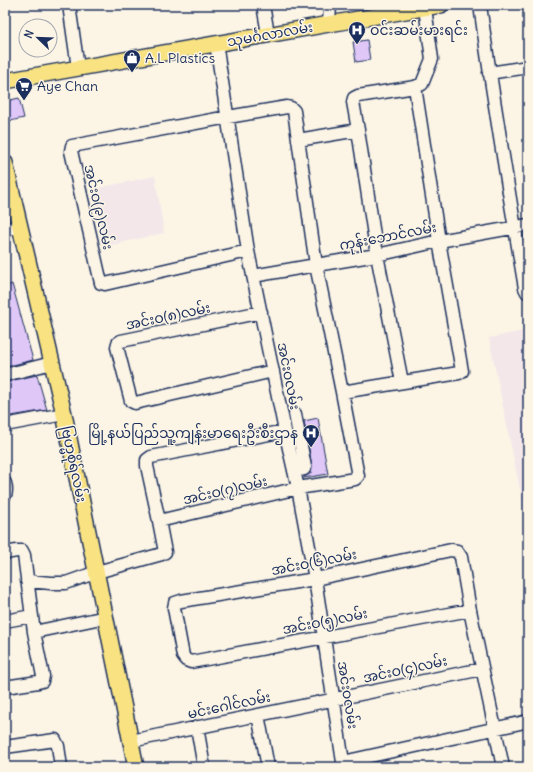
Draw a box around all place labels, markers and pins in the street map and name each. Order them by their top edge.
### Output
hospital icon: ဝင်းဆမ်းမားရင်း [347,20,367,45]
place label: ဝင်းဆမ်းမားရင်း [370,20,468,42]
shop icon: A.L Plastics [122,48,142,73]
place label: A.L Plastics [145,49,215,67]
supermarket icon: Aye Chan [14,76,34,101]
place label: Aye Chan [37,77,98,95]
place label: မြို့နယ်ပြည်သူ့ကျန်းမာရေးဦးစီးဌာန [88,423,298,445]
hospital icon: မြို့နယ်ပြည်သူ့ကျန်းမာရေးဦးစီးဌာန [301,423,321,448]

